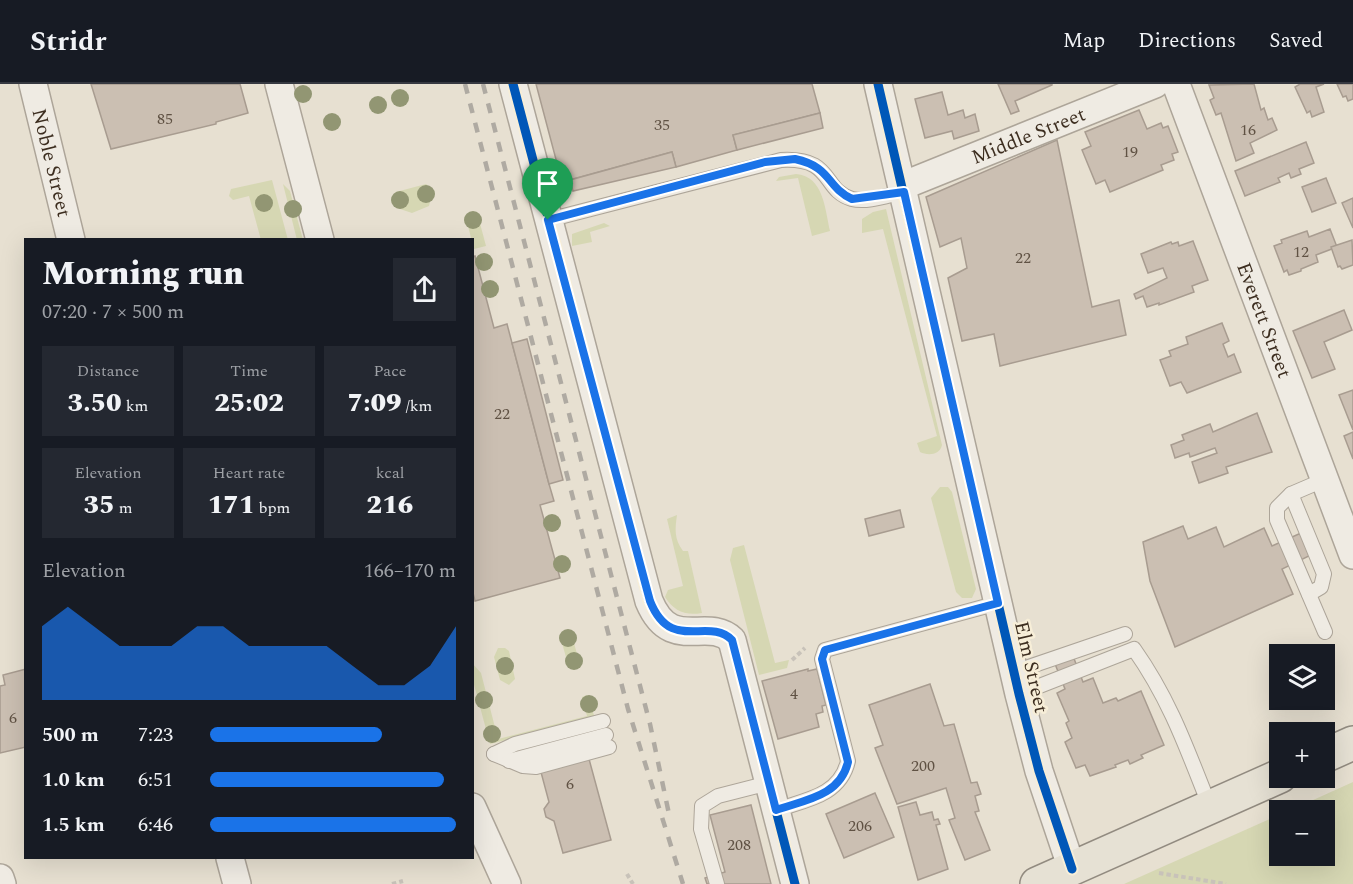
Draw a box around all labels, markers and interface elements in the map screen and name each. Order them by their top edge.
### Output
text: Stridr [30,20,107,63]
text: Map [1063,25,1105,57]
text: Directions [1138,25,1236,57]
text: Saved [1269,25,1323,57]
street label: Middle Street [967,100,1090,173]
street label: Noble Street [23,105,79,220]
house number: 85 [157,107,173,131]
house number: 35 [654,113,670,137]
house number: 16 [1240,118,1256,142]
house number: 19 [1122,140,1138,164]
pin [522,158,573,220]
icon: arrive [531,167,564,200]
house number: 12 [1293,240,1309,264]
house number: 22 [1015,246,1031,270]
text: Morning run [42,249,244,299]
button: share [393,258,456,321]
street label: Everett Street [1228,258,1299,382]
text: 07:20 · 7 × 500 m [42,297,184,327]
text: Distance [77,359,139,383]
text: Time [230,359,268,383]
text: Pace [373,359,407,383]
text: 3.50 [68,383,122,423]
text: 25:02 [214,383,284,423]
text: 7:09 [348,383,402,423]
text: km [122,394,148,418]
text: /km [402,394,432,418]
house number: 22 [494,402,510,426]
text: Elevation [74,461,142,485]
text: Heart rate [213,461,285,485]
text: kcal [376,461,404,485]
text: 35 [84,485,115,525]
text: 171 [208,485,255,525]
text: 216 [367,485,413,525]
text: m [115,496,132,520]
text: bpm [255,496,290,520]
text: Elevation [42,556,126,586]
text: 166–170 m [364,556,456,586]
street label: Elm Street [1006,618,1056,716]
map controls [1269,644,1335,866]
button: layers [1269,644,1335,710]
house number: 4 [790,682,798,706]
house number: 6 [9,706,17,730]
text: 500 m [42,720,99,750]
text: 7:23 [138,720,173,750]
button: + [1269,722,1335,788]
house number: 200 [911,754,935,778]
text: 1.0 km [42,765,105,795]
text: 6:51 [138,765,173,795]
house number: 6 [566,772,574,796]
button: − [1269,800,1335,866]
text: 1.5 km [42,810,105,840]
text: 6:46 [138,810,173,840]
house number: 206 [848,814,872,838]
house number: 208 [727,833,751,857]

